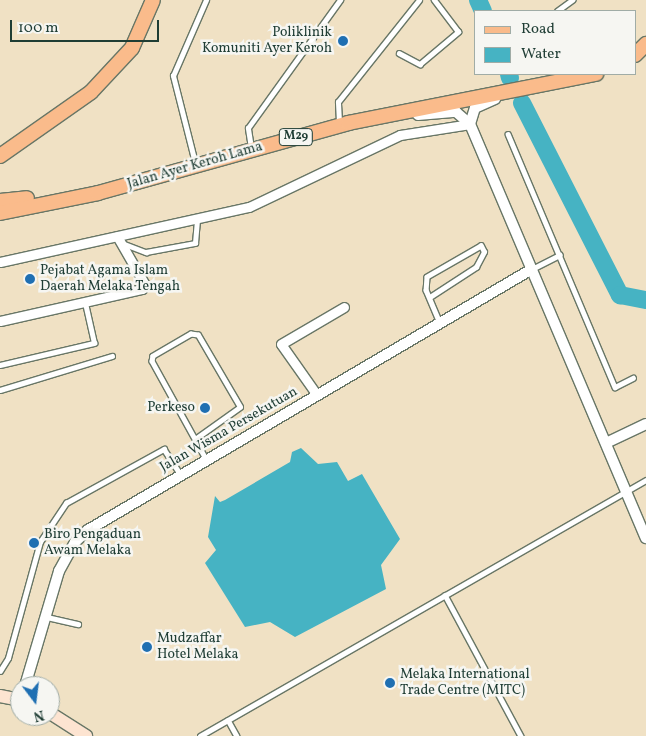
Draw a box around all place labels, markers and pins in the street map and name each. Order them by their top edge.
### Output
place label: Poliklinik Komuniti Ayer Keroh [202,25,332,58]
marker: Poliklinik Komuniti Ayer Keroh [336,34,350,48]
place label: Pejabat Agama Islam Daerah Melaka Tengah [40,263,180,296]
marker: Pejabat Agama Islam Daerah Melaka Tengah [24,273,36,285]
place label: Perkeso [147,400,195,416]
marker: Perkeso [199,402,211,414]
place label: Biro Pengaduan Awam Melaka [44,527,141,560]
marker: Biro Pengaduan Awam Melaka [28,537,40,549]
place label: Mudzaffar Hotel Melaka [157,631,239,664]
marker: Mudzaffar Hotel Melaka [141,641,153,653]
place label: Melaka International Trade Centre (MITC) [400,667,530,700]
marker: Melaka International Trade Centre (MITC) [384,677,396,689]

